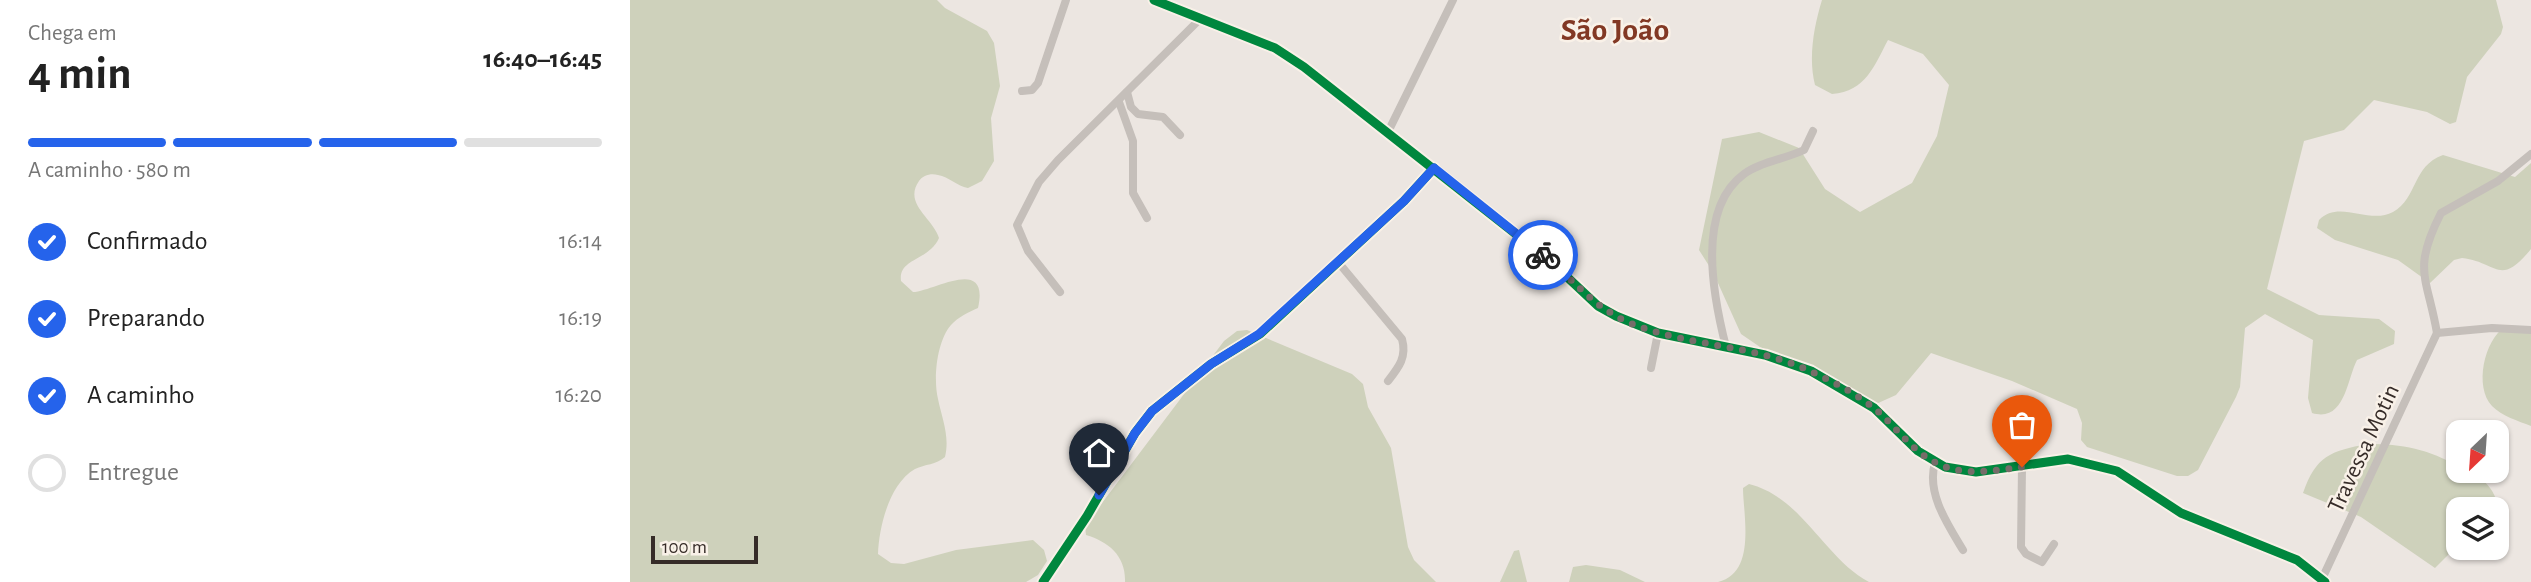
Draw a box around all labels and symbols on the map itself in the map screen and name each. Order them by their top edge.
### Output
district label: São João [1561,14,1669,46]
courier [1508,220,1578,290]
street label: Travessa Motin [2324,381,2404,516]
pin [1992,395,2052,467]
north arrow [2446,420,2510,483]
pin [1069,423,1129,495]
scale bar [651,533,758,565]

